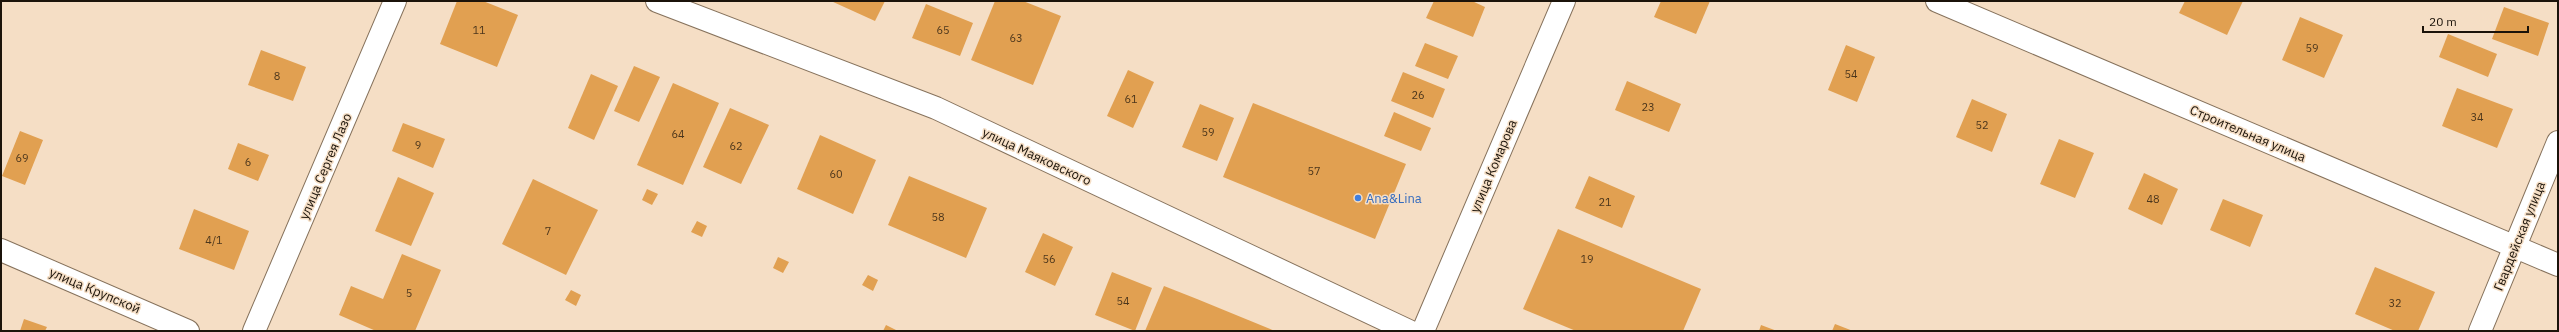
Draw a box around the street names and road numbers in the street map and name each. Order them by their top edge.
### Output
street label: Строительная улица [2187,101,2308,166]
street label: улица Сергея Лазо [295,110,356,222]
street label: улица Комарова [1466,117,1521,215]
street label: улица Маяковского [980,124,1094,189]
street label: Гвардейская улица [2490,179,2549,293]
street label: улица Крупской [47,264,143,317]

